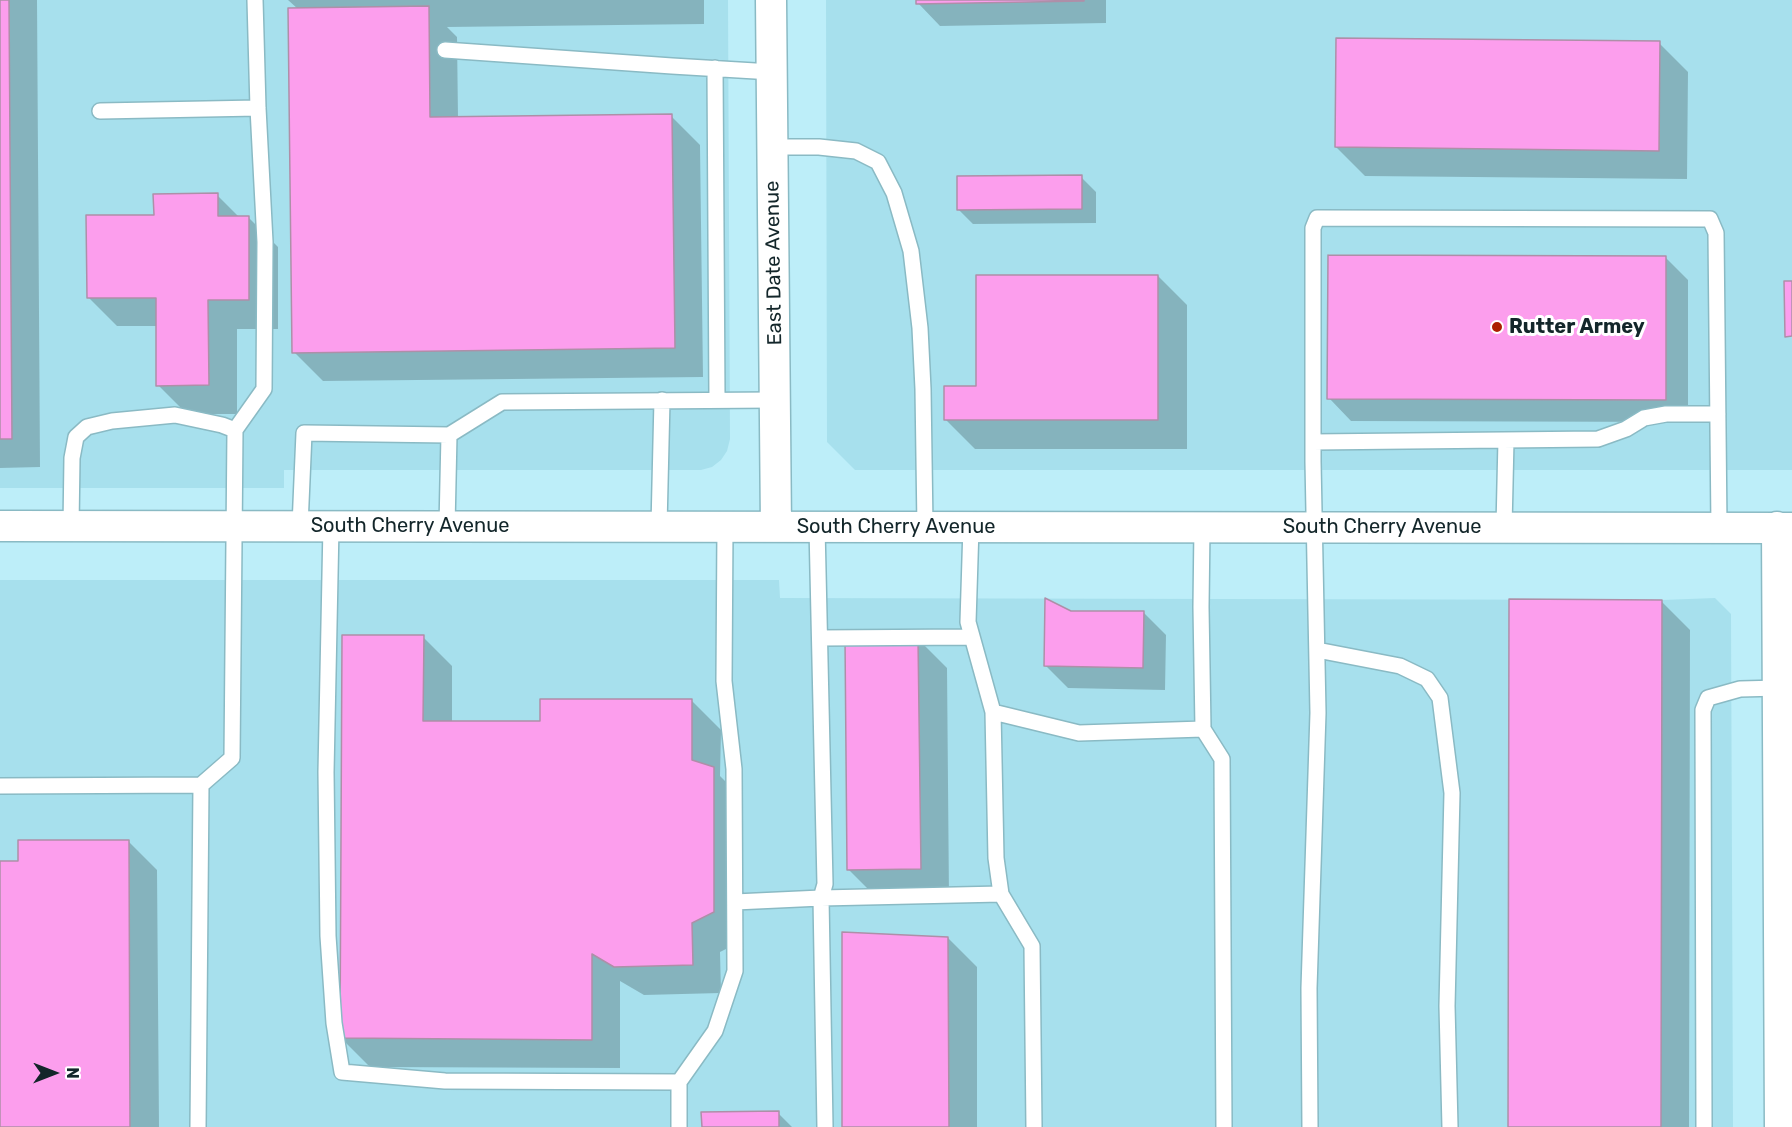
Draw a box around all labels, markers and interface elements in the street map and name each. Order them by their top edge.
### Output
street label: East Date Avenue [761,180,787,346]
place label: Rutter Armey [1509,315,1645,339]
marker: Rutter Armey [1490,320,1504,334]
street label: South Cherry Avenue [311,514,509,538]
street label: South Cherry Avenue [797,515,995,539]
street label: South Cherry Avenue [1283,515,1481,539]
north arrow [24,1043,84,1103]
text: N [63,1067,82,1079]

